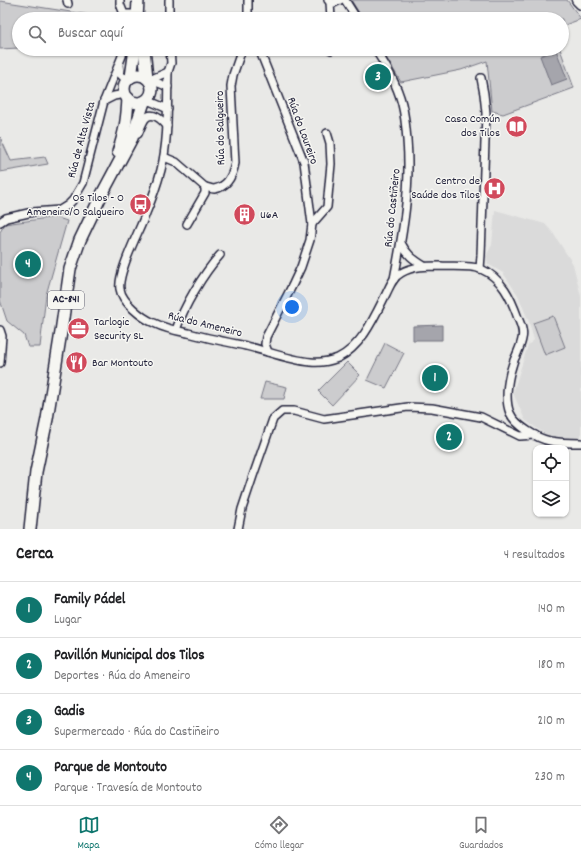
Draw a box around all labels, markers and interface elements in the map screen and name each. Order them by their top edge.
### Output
search box [12,12,569,56]
icon: search [26,23,48,45]
text: Buscar aquí [58,23,123,45]
pin: 3 [365,62,391,92]
street label: Rúa do Salgueiro [212,91,230,165]
street label: Rúa do Loureiro [282,95,322,167]
street label: Rúa de Alta Vista [64,100,100,180]
place label: Casa Común dos Tilos [445,111,500,142]
library icon: Casa Común dos Tilos [503,113,529,139]
street label: Rúa do Castiñeiro [380,168,406,248]
place label: Centro de Saúde dos Tilos [411,173,480,204]
hospital icon: Centro de Saúde dos Tilos [482,175,508,201]
place label: Os Tilos - O Ameneiro/O Salgueiro [27,190,124,221]
bus stop icon: Os Tilos - O Ameneiro/O Salgueiro [127,192,153,218]
building icon: U6A [232,202,258,228]
place label: U6A [260,207,279,224]
pin: 4 [15,249,41,279]
road number: AC-841 [48,291,84,309]
your location [282,297,302,317]
street label: Rúa do Ameneiro [166,308,244,342]
place label: Tarlogic Security SL [94,314,144,345]
office icon: Tarlogic Security SL [65,316,91,342]
restaurant icon: Bar Montouto [63,350,89,376]
place label: Bar Montouto [92,355,153,372]
pin: 1 [422,363,448,393]
pin: 2 [436,422,462,452]
map controls [533,445,569,517]
button: locate [533,445,569,481]
button: layers [533,481,569,517]
text: Cerca [16,543,53,567]
text: 4 resultados [504,546,565,565]
text: Family Pádel [54,589,125,611]
text: 1 [28,600,30,619]
text: 140 m [538,600,565,619]
text: Lugar [54,611,82,630]
text: Pavillón Municipal dos Tilos [54,645,204,667]
text: 2 [26,656,32,675]
text: 180 m [538,656,565,675]
text: Deportes · Rúa do Ameneiro [54,667,190,686]
text: Gadis [54,701,85,723]
text: 3 [26,712,32,731]
text: 210 m [537,712,565,731]
text: Supermercado · Rúa do Castiñeiro [54,723,219,742]
text: Parque de Montouto [54,757,167,779]
text: 4 [26,768,32,787]
text: 230 m [535,768,565,787]
text: Parque · Travesía de Montouto [54,779,202,798]
tab: Mapa [78,814,100,854]
tab: Cómo llegar [255,814,304,854]
tab: Guardados [459,814,503,854]

